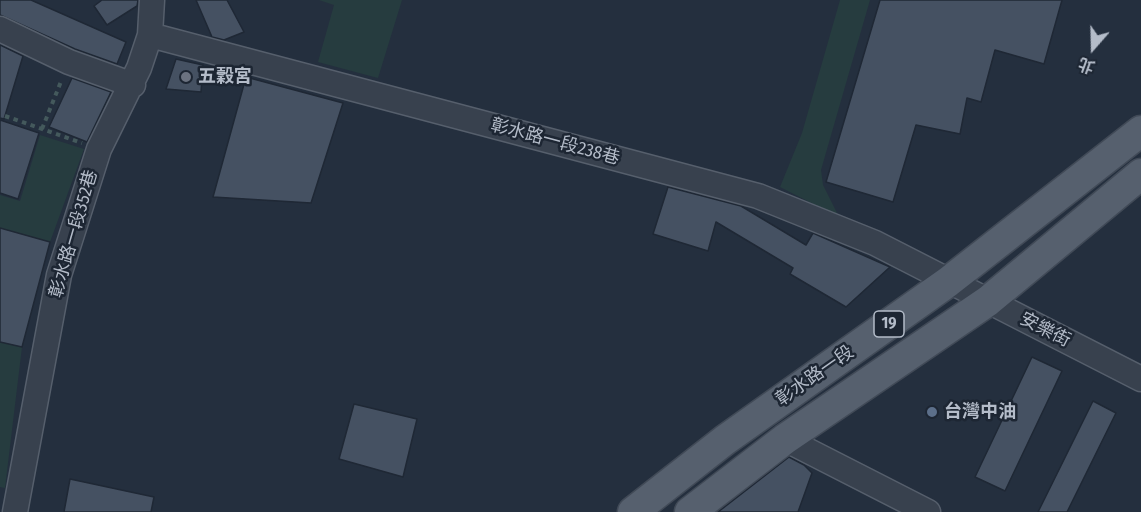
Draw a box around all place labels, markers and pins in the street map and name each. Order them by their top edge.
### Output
place label: 五穀宮 [198,66,252,88]
marker: 五穀宮 [179,70,193,84]
place label: 台灣中油 [944,401,1016,423]
marker: 台灣中油 [925,405,939,419]

